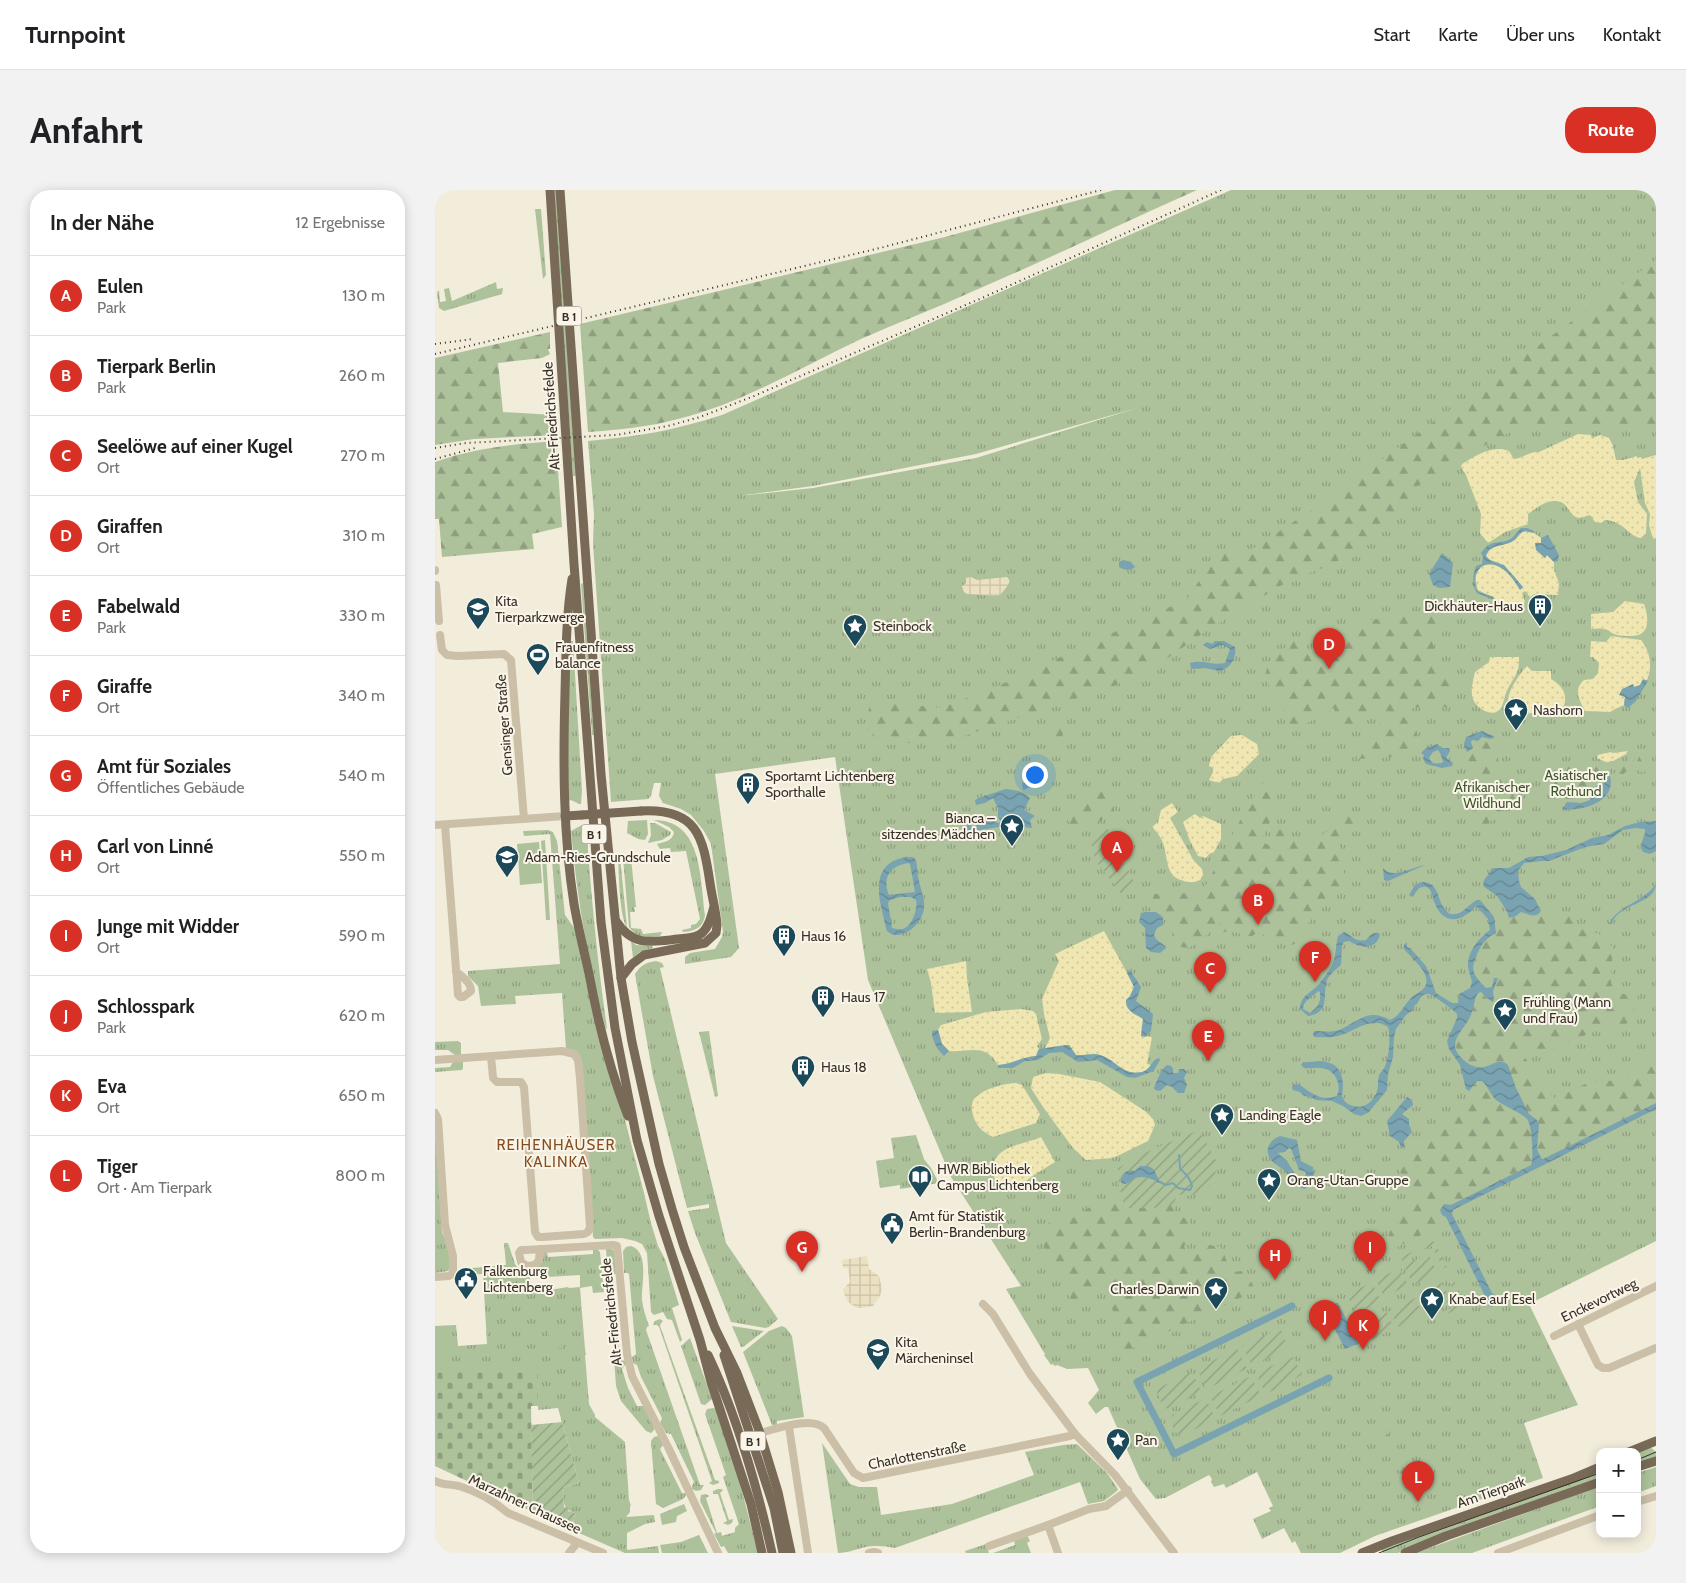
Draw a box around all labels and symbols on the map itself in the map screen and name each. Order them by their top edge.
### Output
road number: B 1 [557,306,581,326]
street label: Alt-Friedrichsfelde [538,361,564,471]
place label: Kita Tierparkzwerge [495,592,584,626]
building icon: Dickhäuter-Haus [1527,593,1553,627]
school or university icon: Kita Tierparkzwerge [465,596,491,630]
place label: Dickhäuter-Haus [1424,597,1523,615]
place icon: Steinbock [842,613,868,647]
place label: Steinbock [873,617,932,635]
pin: D [1313,628,1345,669]
place label: Frauenfitness balance [555,638,634,672]
sports icon: Frauenfitness balance [525,642,551,676]
street label: Gensinger Straße [491,674,517,776]
place icon: Nashorn [1503,697,1529,731]
place label: Nashorn [1533,701,1583,719]
your location [1022,762,1048,788]
park label: Asiatischer Rothund [1545,766,1608,800]
place label: Sportamt Lichtenberg Sporthalle [765,767,895,801]
building icon: Sportamt Lichtenberg Sporthalle [735,771,761,805]
park label: Afrikanischer Wildhund [1454,778,1530,812]
place label: Bianca – sitzendes Mädchen [881,809,995,843]
place icon: Bianca – sitzendes Mädchen [999,813,1025,847]
road number: B 1 [581,824,607,844]
pin: A [1101,831,1133,872]
school or university icon: Adam-Ries-Grundschule [494,844,520,878]
place label: Adam-Ries-Grundschule [525,848,671,866]
pin: B [1242,884,1274,925]
building icon: Haus 16 [771,923,797,957]
place label: Haus 16 [801,927,846,945]
pin: F [1299,941,1331,982]
pin: C [1194,952,1226,993]
building icon: Haus 17 [810,984,836,1018]
place label: Haus 17 [841,988,885,1006]
place label: Frühling (Mann und Frau) [1523,993,1611,1027]
place icon: Frühling (Mann und Frau) [1492,997,1518,1031]
pin: E [1192,1020,1224,1061]
building icon: Haus 18 [790,1054,816,1088]
place label: Haus 18 [821,1058,867,1076]
place icon: Landing Eagle [1209,1102,1235,1136]
place label: Landing Eagle [1239,1106,1321,1124]
district label: REIHENHÄUSER KALINKA [496,1136,616,1171]
place label: HWR Bibliothek Campus Lichtenberg [937,1160,1059,1194]
library icon: HWR Bibliothek Campus Lichtenberg [907,1164,933,1198]
place icon: Orang-Utan-Gruppe [1256,1167,1282,1201]
place label: Orang-Utan-Gruppe [1287,1171,1409,1189]
place label: Amt für Statistik Berlin-Brandenburg [909,1207,1026,1241]
public building icon: Amt für Statistik Berlin-Brandenburg [879,1211,905,1245]
pin: G [786,1231,818,1272]
pin: I [1354,1231,1386,1272]
pin: H [1259,1239,1291,1280]
street label: Alt-Friedrichsfelde [596,1257,626,1367]
place label: Falkenburg Lichtenberg [483,1262,554,1296]
public building icon: Falkenburg Lichtenberg [453,1266,479,1300]
street label: Enckevortweg [1558,1273,1641,1326]
place icon: Charles Darwin [1203,1276,1229,1310]
place label: Charles Darwin [1110,1280,1199,1298]
place icon: Knabe auf Esel [1419,1286,1445,1320]
place label: Knabe auf Esel [1449,1290,1536,1308]
pin: J [1309,1300,1341,1341]
pin: K [1347,1309,1379,1350]
place label: Kita Märcheninsel [895,1333,974,1367]
school or university icon: Kita Märcheninsel [865,1337,891,1371]
place icon: Pan [1105,1427,1131,1461]
place label: Pan [1135,1431,1158,1449]
road number: B 1 [741,1432,765,1450]
street label: Charlottenstraße [867,1437,967,1473]
pin: L [1402,1461,1434,1502]
street label: Marzahner Chaussee [466,1470,584,1538]
street label: Am Tierpark [1454,1472,1528,1512]

